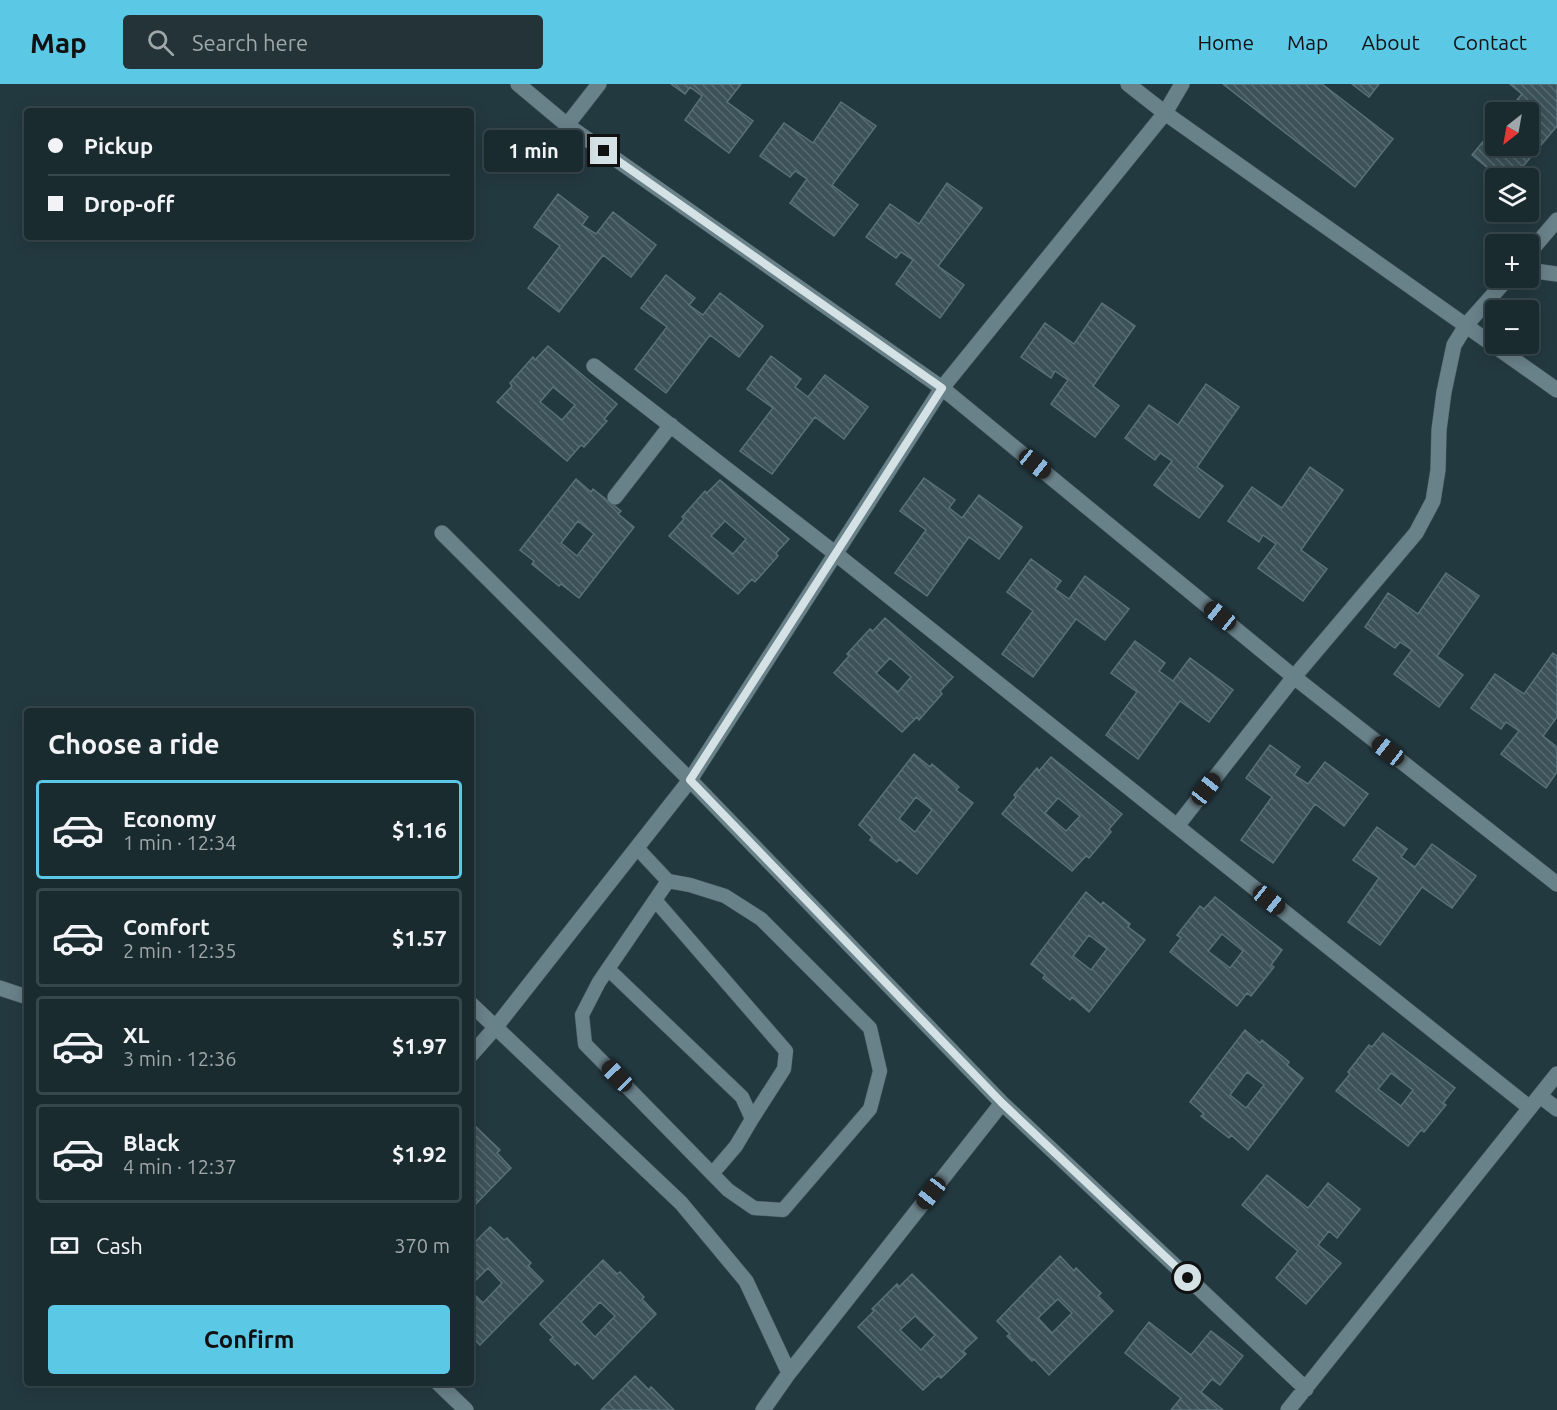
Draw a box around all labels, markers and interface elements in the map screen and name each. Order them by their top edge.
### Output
search box [123,15,543,69]
icon: search [144,26,177,59]
text: Map [30,27,87,58]
text: Search here [192,30,308,55]
text: Home [1197,30,1254,54]
text: Map [1287,30,1328,54]
text: About [1361,30,1420,54]
text: Contact [1453,30,1527,54]
north arrow [1485,102,1539,156]
map controls [1485,102,1539,354]
callout: 1 min [484,130,583,172]
text: Pickup [84,133,153,158]
route end [590,137,617,164]
text: 1 min [508,139,559,162]
button: layers [1485,168,1539,222]
text: Drop-off [84,191,174,216]
button: + [1485,234,1539,288]
button: − [1485,300,1539,354]
car [1015,446,1055,482]
car [1200,598,1240,634]
text: Choose a ride [48,729,220,759]
car [1368,733,1408,769]
car [1188,769,1224,809]
icon: car [51,803,105,857]
text: Economy [123,806,216,831]
text: $1.16 [392,817,447,842]
text: 1 min · 12:34 [123,831,237,854]
car [1249,882,1289,918]
icon: car [51,911,105,965]
text: Comfort [123,914,210,939]
text: $1.57 [392,925,447,950]
text: 2 min · 12:35 [123,939,237,962]
icon: car [51,1019,105,1073]
text: XL [123,1022,150,1047]
text: $1.97 [392,1033,447,1058]
text: 3 min · 12:36 [123,1047,237,1070]
car [598,1057,636,1095]
icon: car [51,1127,105,1181]
text: Black [123,1130,180,1155]
text: $1.92 [392,1141,447,1166]
text: 4 min · 12:37 [123,1155,237,1178]
car [913,1173,949,1213]
icon: cash [48,1229,81,1262]
text: Cash [96,1233,143,1258]
text: 370 m [394,1234,450,1257]
route start [1174,1264,1201,1291]
button: Confirm [48,1305,450,1374]

